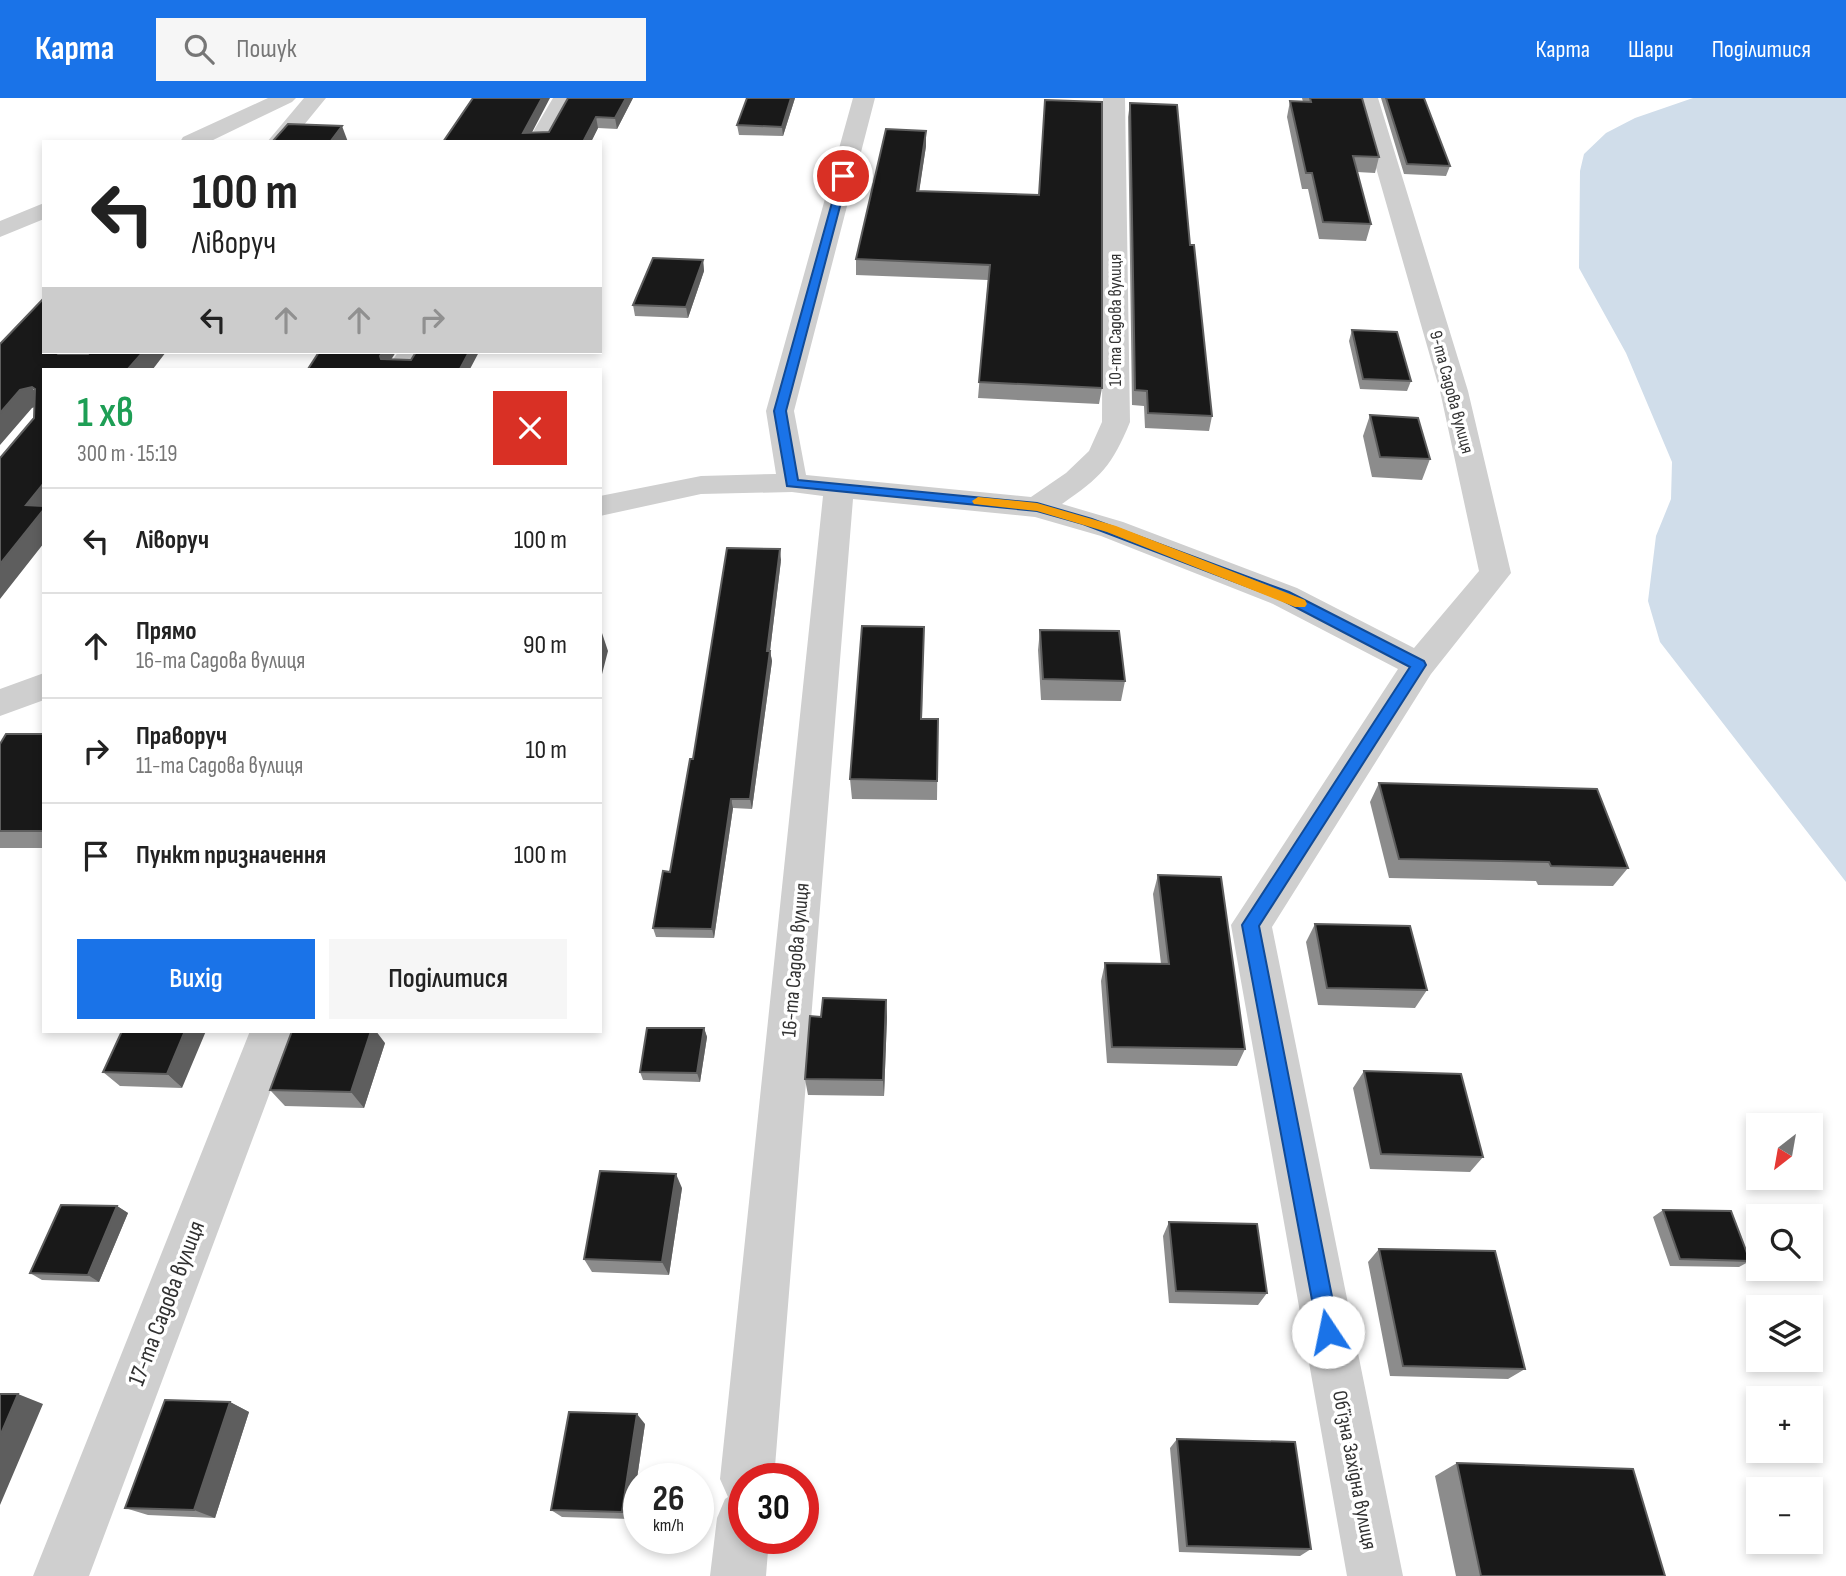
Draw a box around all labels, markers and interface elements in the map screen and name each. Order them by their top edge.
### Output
search box [156,18,646,81]
text: Карта [35,29,114,69]
icon: search [180,30,218,68]
text: Пошук [236,34,297,65]
text: Карта [1535,35,1590,64]
text: Шари [1628,35,1674,64]
text: Поділитися [1712,35,1811,64]
pin [813,146,873,206]
icon: arrive [824,157,862,195]
text: 100 m [192,164,298,223]
icon: left [77,168,168,259]
text: Ліворуч [192,224,276,263]
street label: 10-та Садова вулиця [1105,254,1126,386]
icon: left [194,301,232,339]
icon: ahead [267,301,305,339]
icon: ahead [340,301,378,339]
icon: right [413,301,451,339]
street label: 9-та Садова вулиця [1425,328,1478,456]
text: 1 хв [77,388,134,439]
button: close [493,391,567,465]
text: 300 m · 15:19 [77,440,177,468]
icon: left [77,522,115,560]
text: Ліворуч [136,525,209,556]
text: 100 m [514,525,567,556]
text: Прямо [136,616,197,647]
icon: ahead [77,627,115,665]
text: 90 m [523,630,567,661]
text: 16-та Садова вулиця [136,647,305,675]
text: Праворуч [136,721,227,752]
icon: right [77,732,115,770]
text: 10 m [525,735,567,766]
text: 11-та Садова вулиця [136,752,303,780]
icon: arrive [77,837,115,875]
text: Пункт призначення [136,840,326,871]
text: 100 m [514,840,567,871]
street label: 16-та Садова вулиця [776,882,815,1038]
button: Вихід [77,939,315,1019]
button: Поділитися [329,939,567,1019]
north arrow [1746,1113,1824,1190]
map controls [1746,1113,1823,1554]
button: search [1746,1204,1823,1281]
street label: 17-та Садова вулиця [122,1217,211,1390]
position arrow [1291,1295,1365,1369]
button: layers [1746,1295,1823,1372]
button: + [1746,1386,1823,1463]
street label: Обʼїзна Західна вулиця [1327,1388,1382,1552]
speed limit sign: 30 [728,1463,819,1554]
button: − [1746,1477,1823,1554]
text: 26 [653,1478,684,1521]
text: km/h [653,1515,684,1536]

